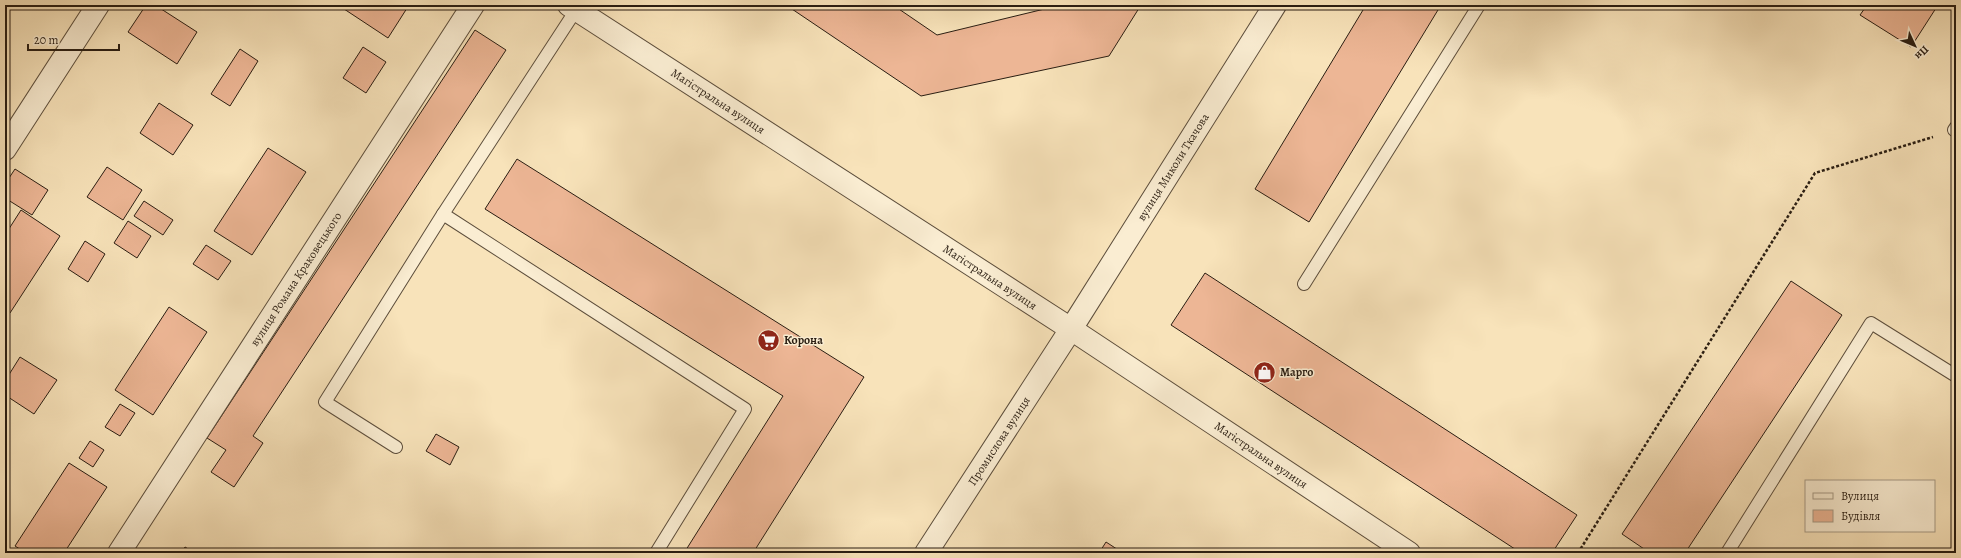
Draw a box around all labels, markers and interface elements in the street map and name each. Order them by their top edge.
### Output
scale bar [28,26,119,52]
north arrow [1895,26,1935,66]
text: 20 m [34,32,58,48]
text: Пн [1911,42,1932,63]
street label: Магістральна вулиця [668,65,768,138]
street label: вулиця Миколи Ткачова [1133,110,1213,224]
street label: вулиця Романа Краковецького [246,209,346,349]
street label: Магістральна вулиця [940,241,1040,314]
supermarket icon: Корона [756,327,782,353]
place label: Корона [784,332,823,348]
shop icon: Марго [1252,359,1278,385]
place label: Марго [1280,364,1313,380]
street label: Промислова вулиця [964,393,1034,489]
street label: Магістральна вулиця [1211,418,1311,492]
legend [1805,480,1935,532]
text: Вулиця [1841,488,1879,504]
text: Будівля [1841,508,1881,524]

